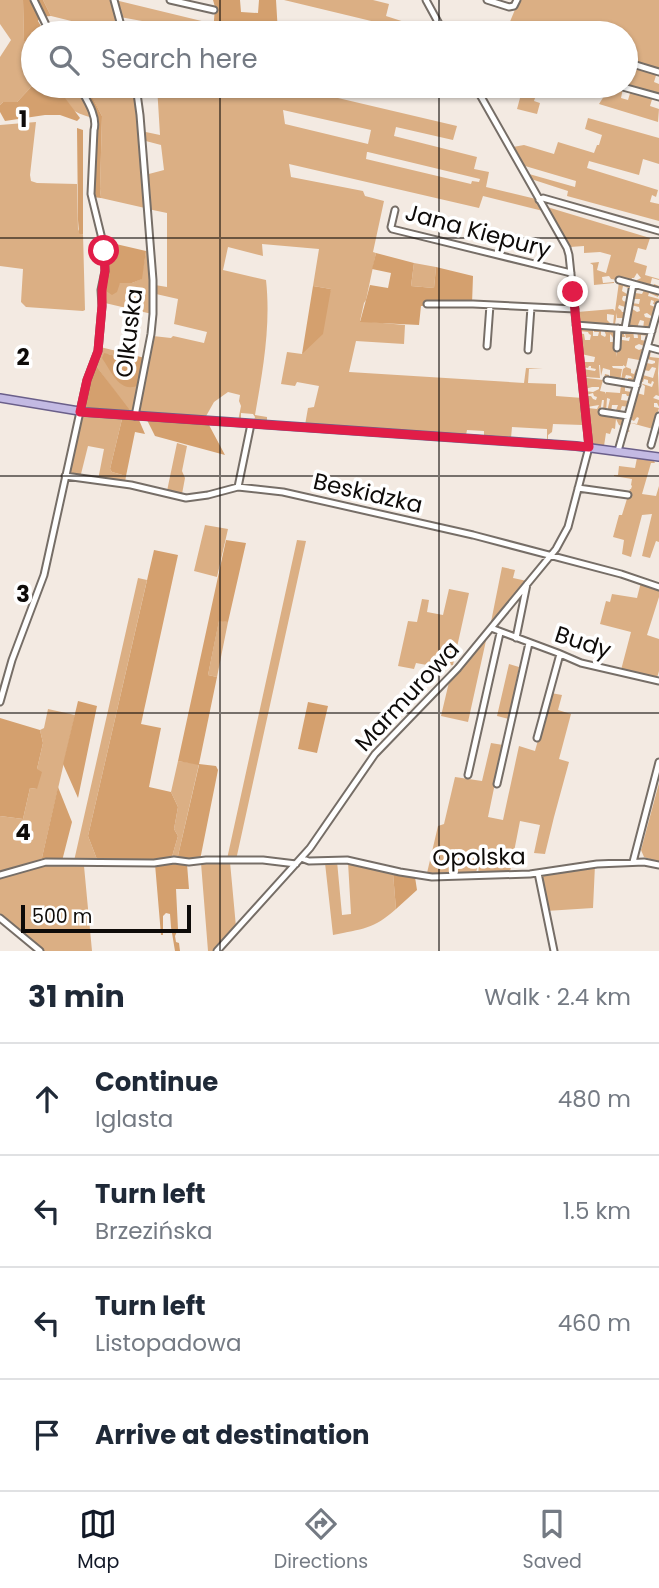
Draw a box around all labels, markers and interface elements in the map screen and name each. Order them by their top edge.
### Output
search box [21,21,638,98]
icon: search [45,41,83,79]
text: Search here [101,41,258,77]
text: 1 [19,103,27,135]
street label: Jana Kiepury [402,196,554,266]
route start [88,235,119,266]
route end [557,276,588,307]
street label: Olkuska [108,287,150,379]
text: 2 [16,341,30,373]
street label: Beskidzka [310,465,426,521]
text: 3 [16,578,30,610]
street label: Budy [551,618,615,666]
street label: Marmurowa [348,634,466,758]
text: 4 [15,816,31,848]
street label: Opolska [432,840,526,874]
scale bar [21,902,191,934]
text: 500 m [32,903,92,930]
text: 31 min [28,975,125,1018]
text: Walk · 2.4 km [484,981,631,1013]
text: Continue [95,1064,218,1100]
icon: ahead [28,1080,66,1118]
text: 480 m [558,1083,631,1115]
text: Iglasta [95,1103,173,1135]
text: Turn left [95,1176,206,1212]
icon: left [28,1192,66,1230]
text: 1.5 km [563,1195,631,1227]
text: Brzezińska [95,1215,213,1247]
text: Turn left [95,1288,206,1324]
icon: left [28,1304,66,1342]
text: 460 m [558,1307,631,1339]
text: Listopadowa [95,1327,241,1359]
icon: arrive [28,1416,66,1454]
text: Arrive at destination [95,1417,370,1453]
tab: Map [77,1505,119,1576]
tab: Directions [274,1505,368,1576]
tab: Saved [523,1505,582,1576]

